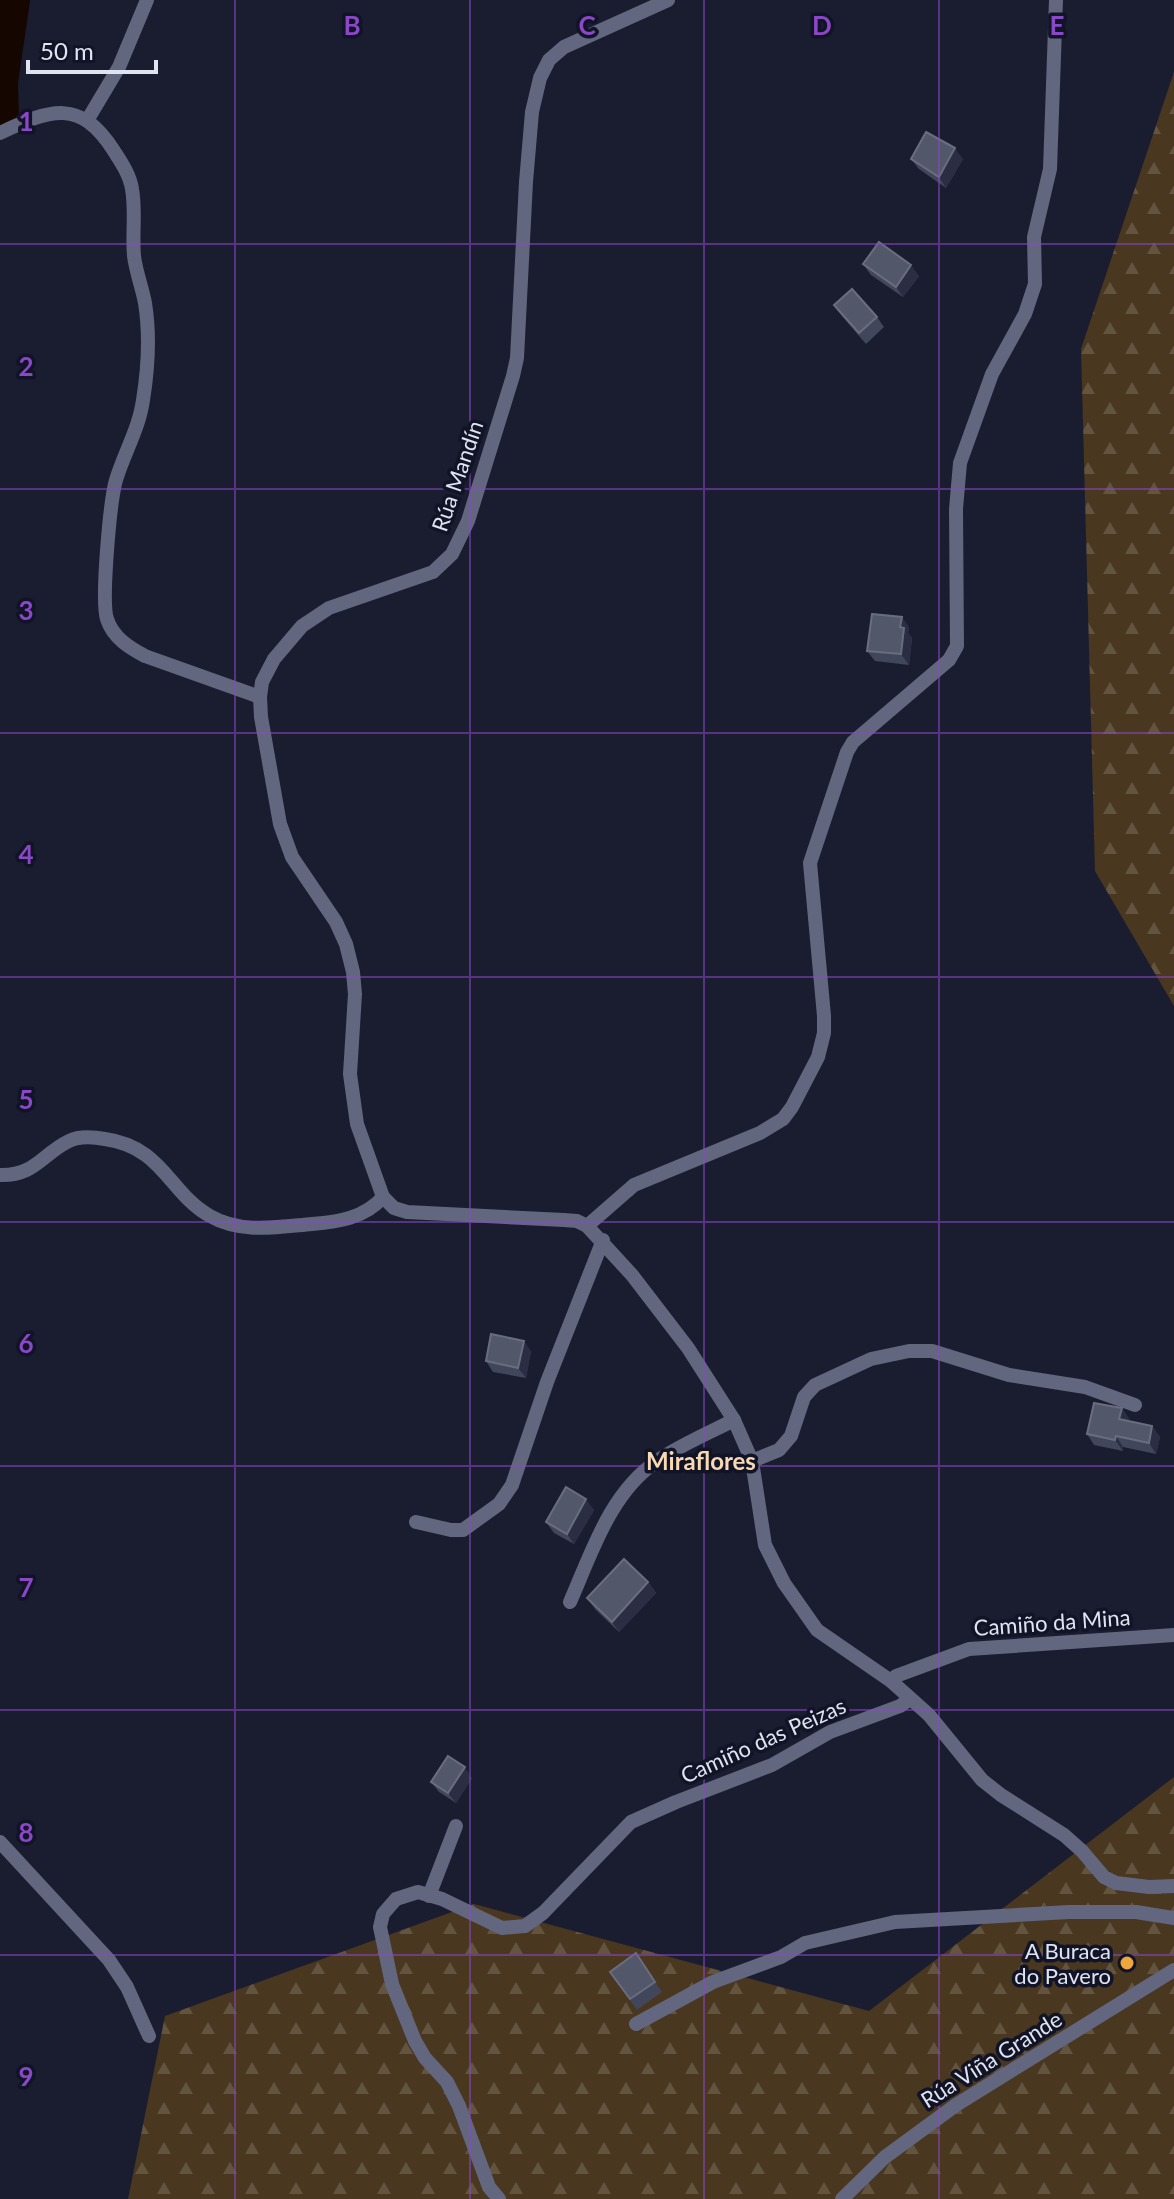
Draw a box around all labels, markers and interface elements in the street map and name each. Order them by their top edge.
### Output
text: B [343,9,361,41]
text: C [578,9,596,41]
text: D [812,9,832,41]
text: E [1050,9,1064,41]
scale bar [28,24,156,74]
text: 50 m [40,36,94,65]
text: 1 [18,105,34,137]
text: 2 [18,350,34,382]
street label: Rúa Mandín [425,417,489,535]
text: 3 [18,594,34,626]
text: 4 [18,838,34,870]
text: 5 [18,1083,34,1115]
text: 6 [18,1327,34,1359]
district label: Miraflores [646,1446,756,1475]
text: 7 [18,1571,34,1603]
street label: Camiño da Mina [973,1603,1131,1641]
street label: Camiño das Peizas [676,1692,850,1788]
text: 8 [18,1816,34,1848]
place label: A Buraca do Pavero [1014,1937,1111,1989]
marker: A Buraca do Pavero [1118,1954,1136,1972]
street label: Rúa Viña Grande [915,2005,1067,2113]
text: 9 [18,2060,34,2092]

